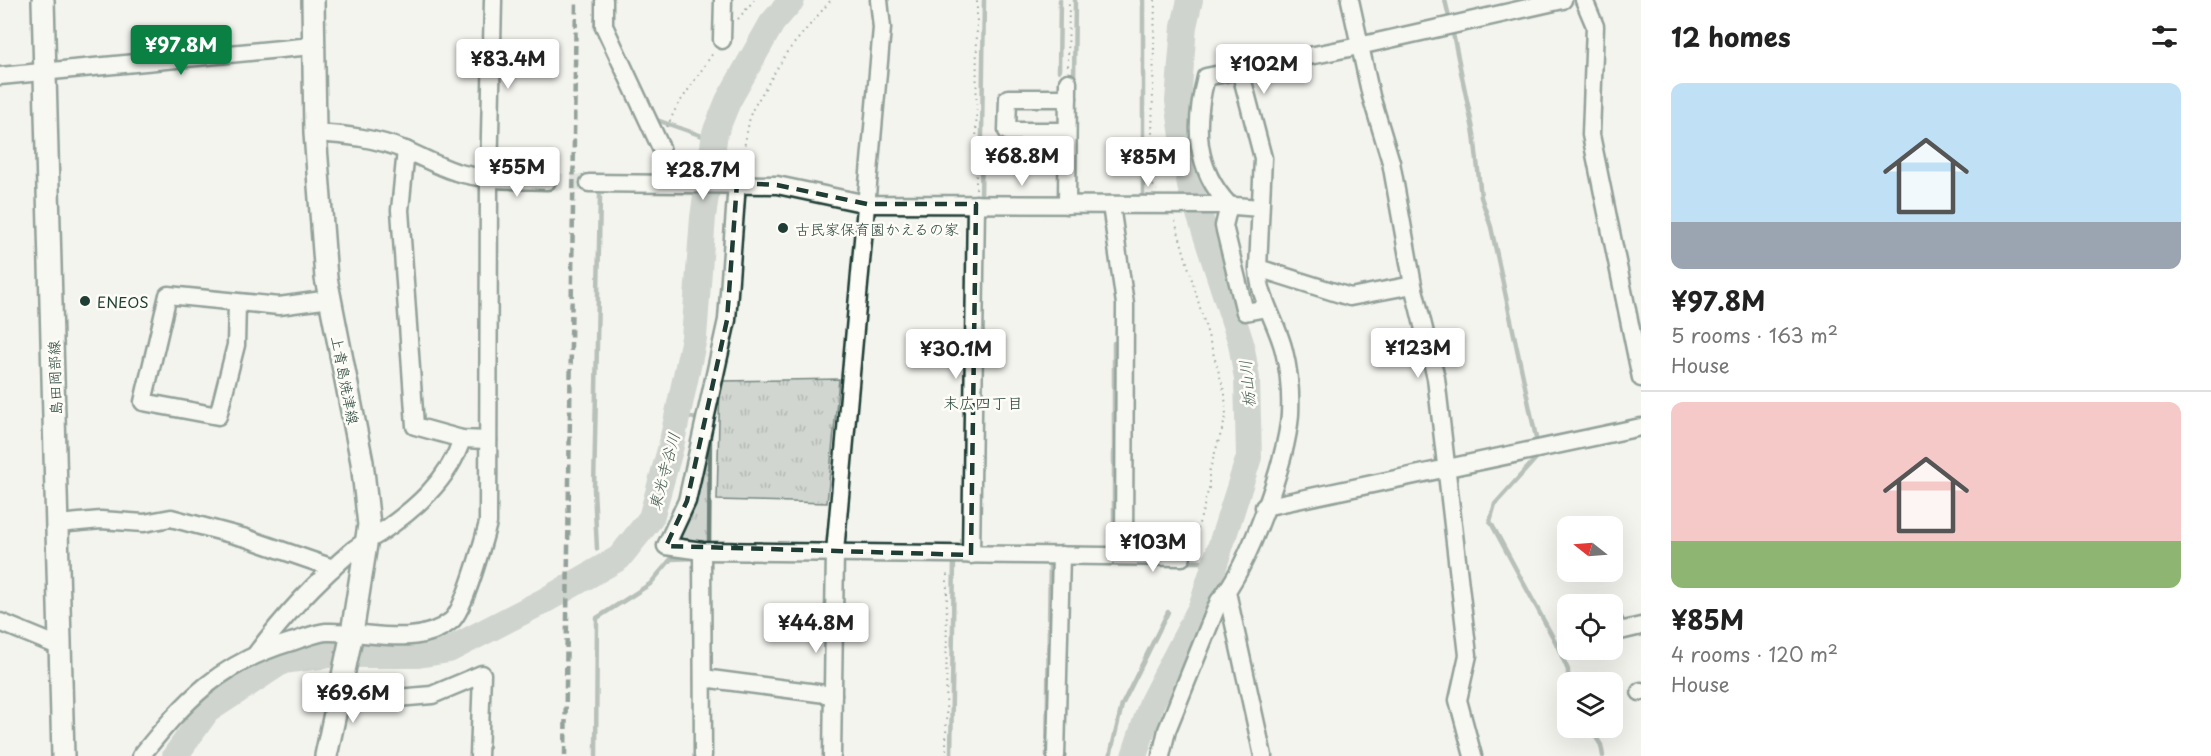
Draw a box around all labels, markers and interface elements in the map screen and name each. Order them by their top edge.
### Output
text: 12 homes [1671,17,1791,56]
icon: filters [2148,20,2181,53]
pin: ¥97.8M [132,25,230,76]
text: ¥97.8M [145,29,217,59]
pin: ¥83.4M [459,39,557,90]
text: ¥83.4M [470,43,546,73]
pin: ¥102M [1222,44,1306,95]
text: ¥102M [1230,48,1298,78]
icon: home [1872,122,1980,230]
pin: ¥68.8M [973,136,1071,187]
pin: ¥85M [1112,137,1184,188]
text: ¥68.8M [985,140,1059,170]
text: ¥85M [1120,141,1176,171]
pin: ¥55M [481,147,553,198]
pin: ¥28.7M [654,150,752,201]
text: ¥55M [489,151,545,181]
text: ¥28.7M [666,154,740,184]
place label: 古民家保育園かえるの家 [795,217,959,240]
marker: 古民家保育園かえるの家 [776,221,790,235]
text: ¥97.8M [1671,281,1765,320]
place label: ENEOS [97,290,149,313]
marker: ENEOS [78,294,92,308]
text: 5 rooms · 163 m² [1671,320,1838,350]
pin: ¥123M [1376,328,1460,379]
pin: ¥30.1M [907,329,1005,380]
text: ¥123M [1385,332,1451,362]
text: ¥30.1M [920,333,992,363]
street label: 上青島焼津線 [326,334,366,426]
street label: 島田岡部線 [41,340,67,416]
text: House [1671,350,1730,380]
water label: 栃山川 [1232,359,1260,409]
district label: 末広四丁目 [943,390,1023,414]
water label: 東光寺谷川 [641,429,685,513]
icon: home [1872,441,1980,549]
north arrow [1557,516,1623,582]
map controls [1557,516,1623,738]
pin: ¥103M [1111,522,1195,573]
text: ¥103M [1120,526,1186,556]
button: locate [1557,594,1623,660]
text: ¥85M [1671,600,1744,639]
pin: ¥44.8M [767,603,865,654]
text: ¥44.8M [778,607,854,637]
text: 4 rooms · 120 m² [1671,639,1838,669]
text: House [1671,669,1730,699]
button: layers [1557,672,1623,738]
pin: ¥69.6M [304,673,402,724]
text: ¥69.6M [316,677,390,707]

